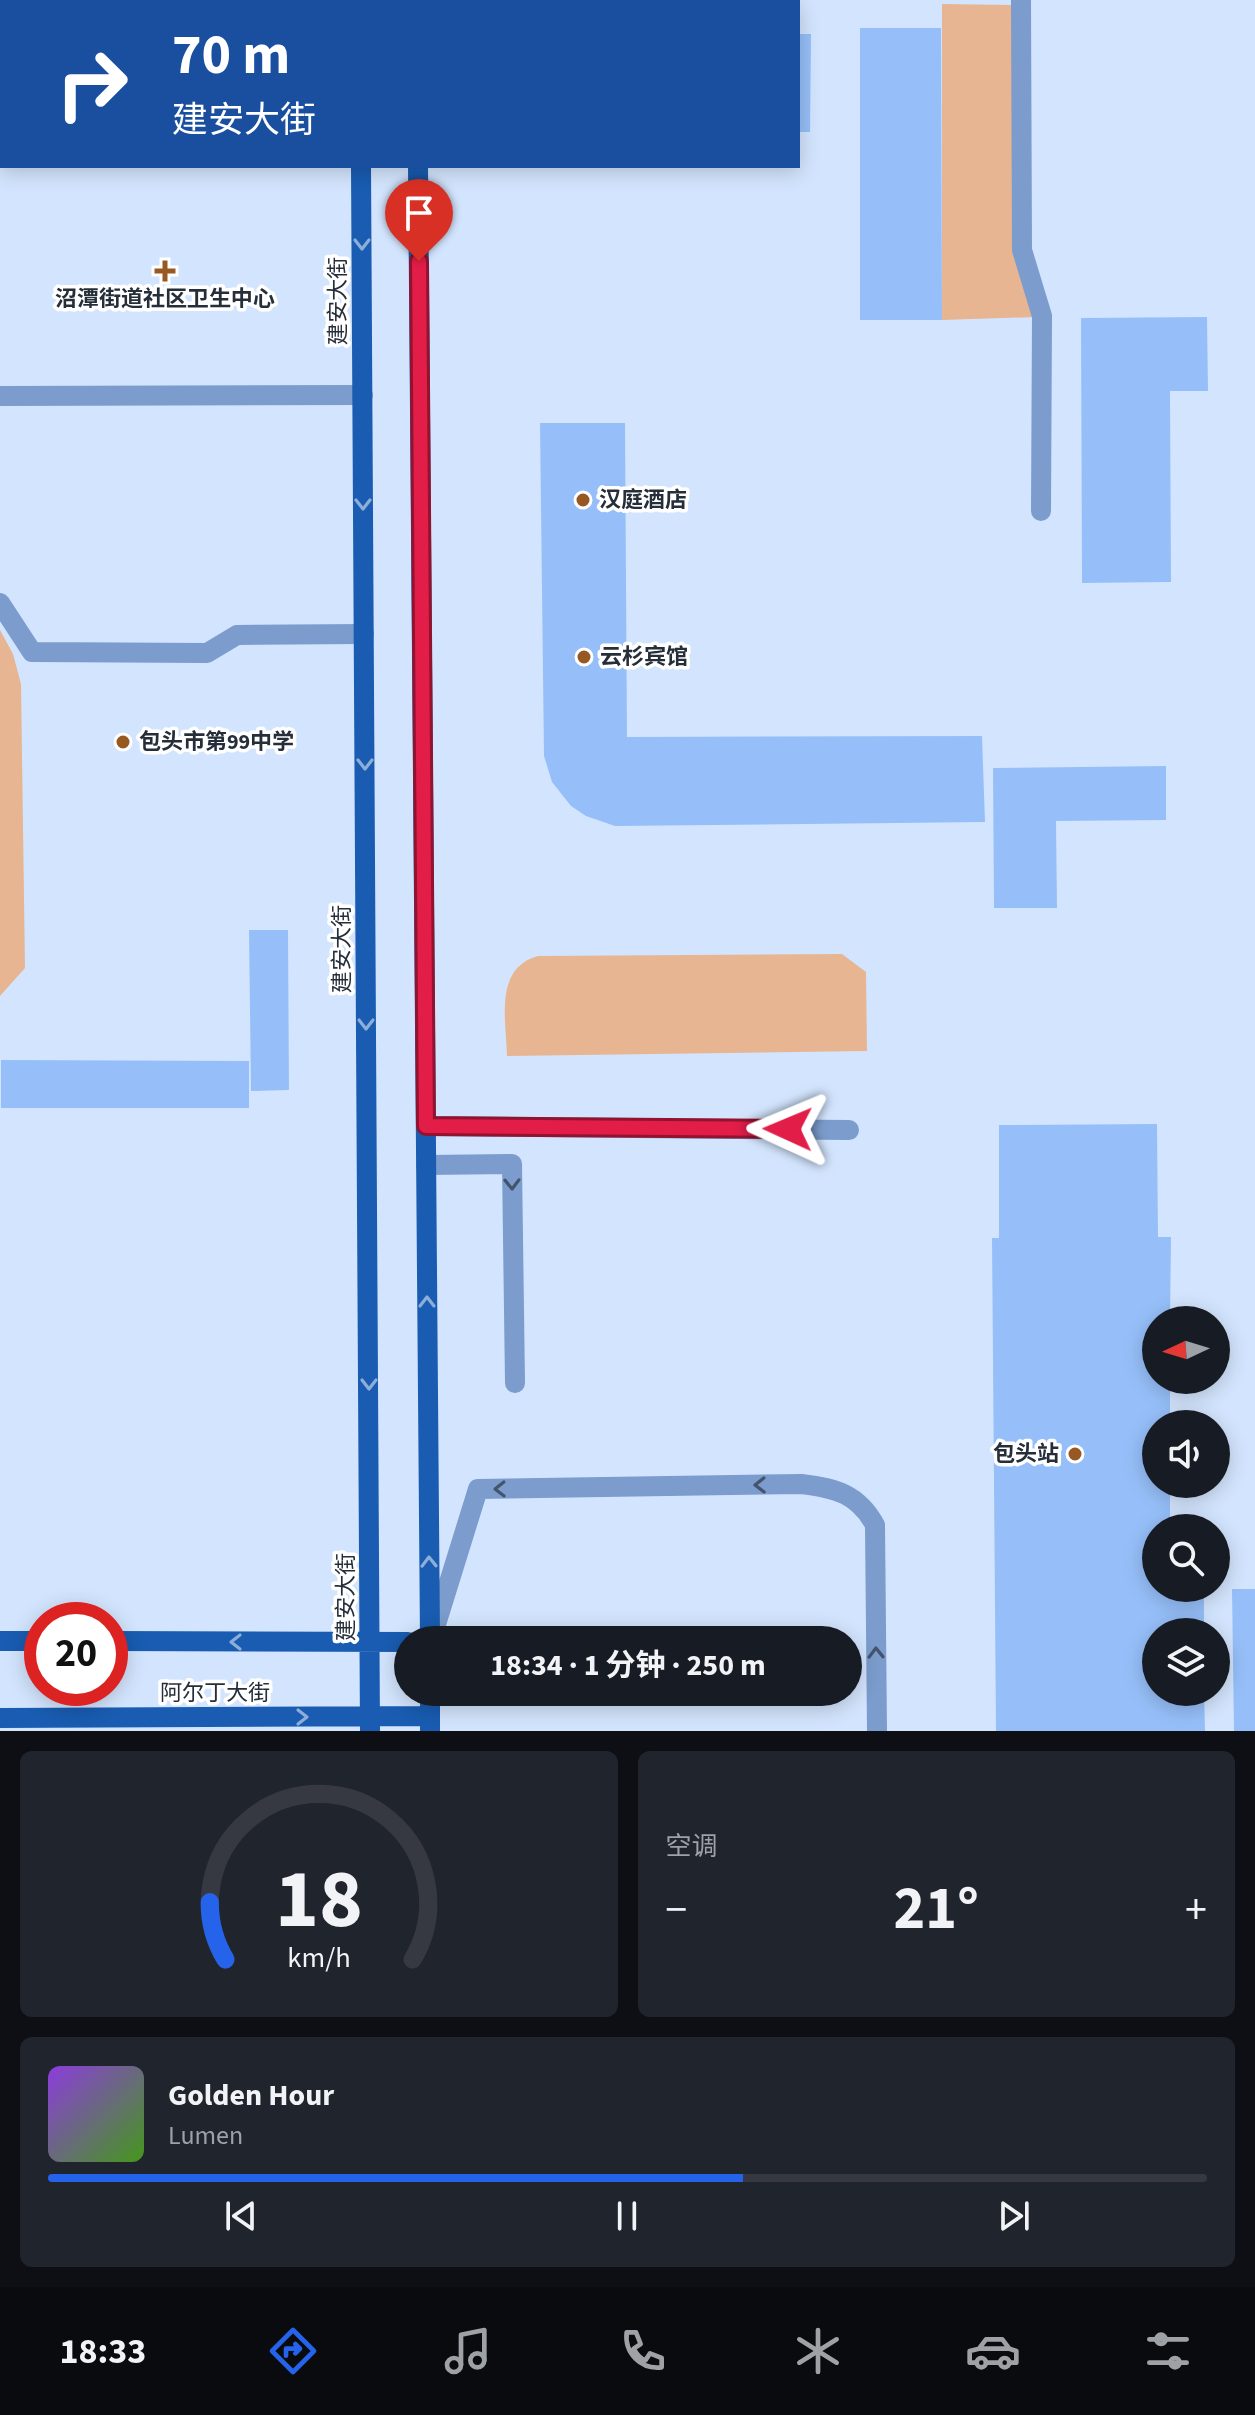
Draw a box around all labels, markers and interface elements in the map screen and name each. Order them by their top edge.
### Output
text: 70 m [172,16,290,95]
icon: right [40,32,144,136]
text: 建安大街 [172,95,316,146]
pin [385,179,453,261]
icon: arrive [397,191,441,235]
one-way arrow [353,238,371,251]
street label: 建安大街 [322,257,354,345]
marker: 沼潭街道社区卫生中心 [154,260,176,282]
place label: 沼潭街道社区卫生中心 [55,283,275,315]
place label: 汉庭酒店 [599,484,687,516]
marker: 汉庭酒店 [574,491,592,509]
one-way arrow [355,498,372,511]
place label: 云杉宾馆 [600,641,688,673]
marker: 云杉宾馆 [575,648,593,666]
place label: 包头市第99中学 [139,726,294,758]
marker: 包头市第99中学 [114,733,132,751]
one-way arrow [356,758,374,771]
street label: 建安大街 [326,905,358,993]
one-way arrow [358,1018,375,1031]
position arrow [746,1087,830,1171]
one-way arrow [503,1178,521,1191]
one-way arrow [418,1295,436,1308]
north arrow [1142,1306,1230,1394]
map controls [1142,1306,1230,1706]
one-way arrow [360,1378,378,1391]
button: sound [1142,1410,1230,1498]
place label: 包头站 [993,1438,1059,1470]
marker: 包头站 [1066,1445,1084,1463]
one-way arrow [753,1476,766,1494]
one-way arrow [493,1480,506,1497]
button: search [1142,1514,1230,1602]
street label: 建安大街 [330,1553,362,1641]
one-way arrow [420,1555,438,1568]
speed limit sign: 20 [24,1602,128,1706]
button: layers [1142,1618,1230,1706]
one-way arrow [229,1633,242,1651]
text: 18:34 · 1 分钟 · 250 m [490,1644,766,1687]
one-way arrow [867,1646,885,1659]
street label: 阿尔丁大街 [160,1677,270,1709]
one-way arrow [296,1708,309,1726]
text: 空调 [666,1828,718,1865]
text: 18 [275,1841,363,1959]
text: 21° [894,1867,979,1952]
text: − [666,1879,687,1942]
text: + [1185,1879,1207,1942]
text: km/h [287,1938,350,1978]
text: Golden Hour [168,2074,334,2117]
text: Lumen [168,2117,243,2154]
icon: previous [219,2194,263,2238]
icon: pause [605,2194,649,2238]
icon: next [992,2194,1036,2238]
icon: directions [265,2323,321,2379]
icon: music [440,2323,496,2379]
icon: phone [615,2323,671,2379]
icon: climate [790,2323,846,2379]
icon: car [965,2323,1021,2379]
icon: filters [1140,2323,1196,2379]
text: 18:33 [59,2326,146,2377]

